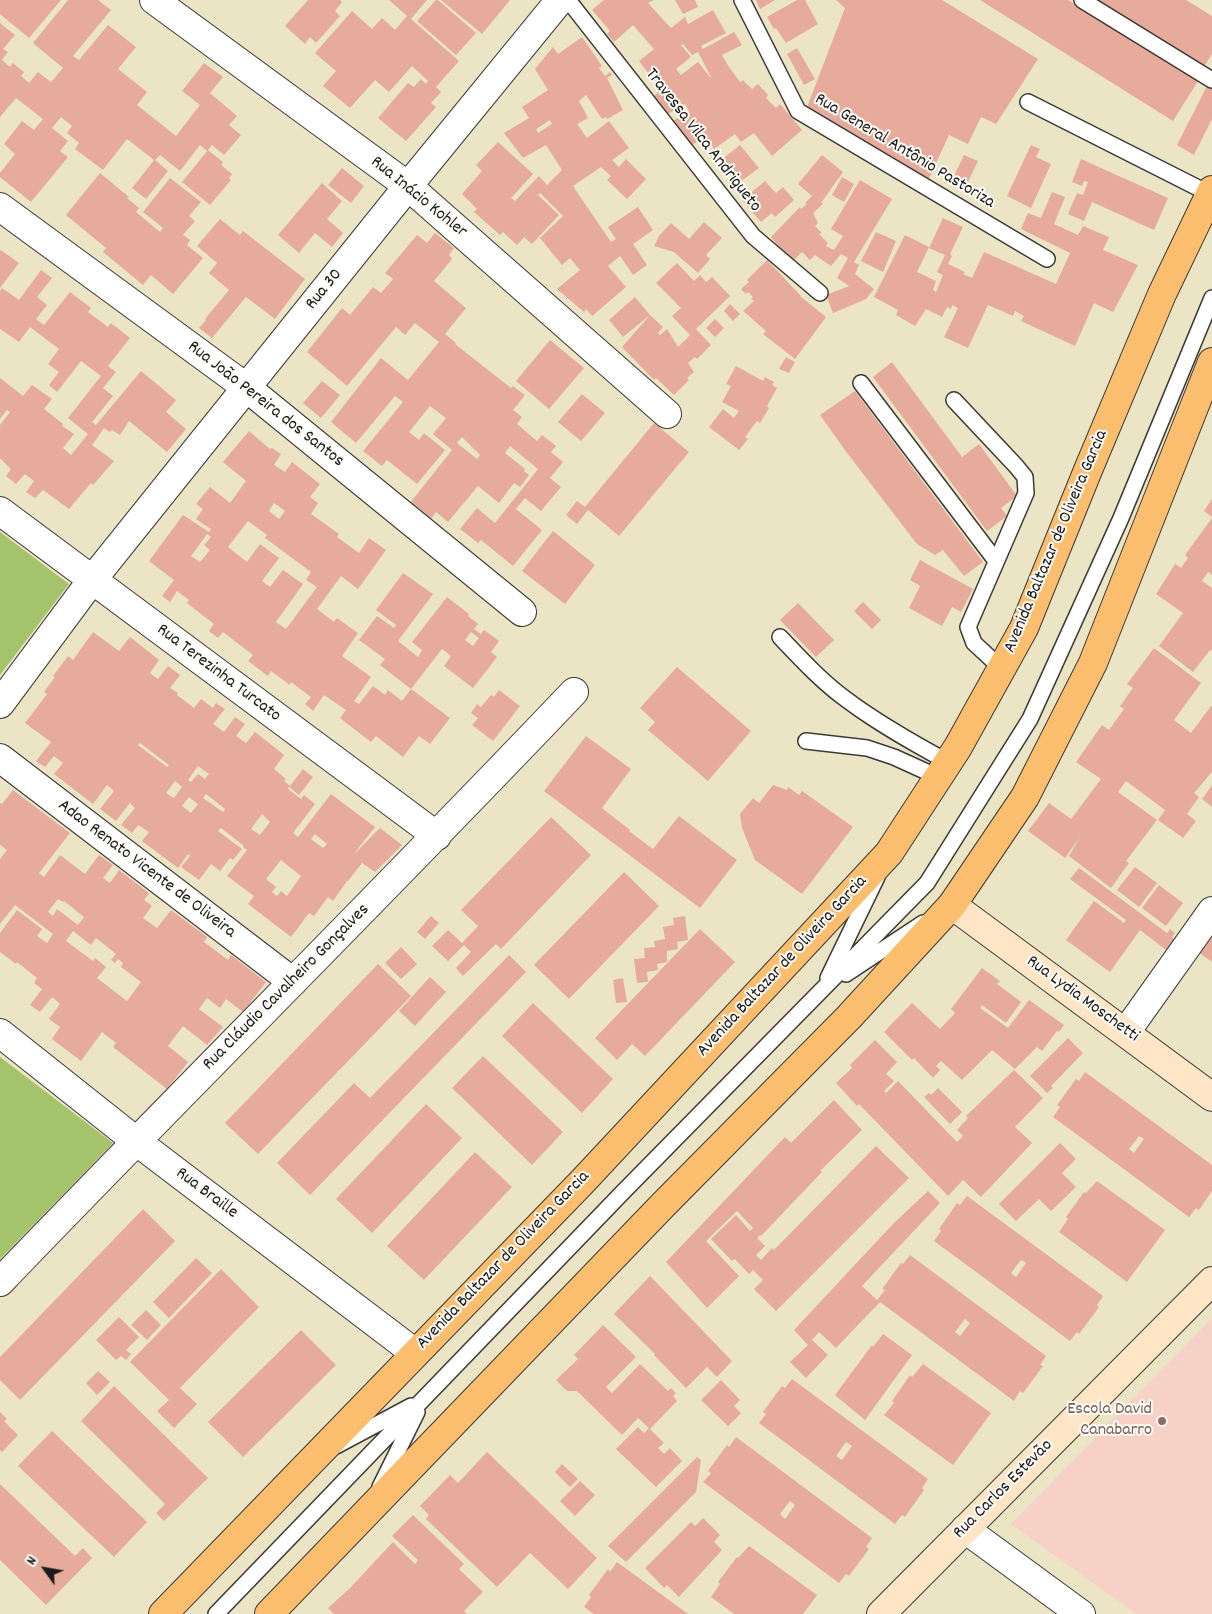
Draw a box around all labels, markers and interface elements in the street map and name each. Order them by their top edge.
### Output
street label: Travessa Vilca Andrigueto [639,65,765,217]
street label: Rua General Antônio Pastoriza [810,90,998,214]
street label: Rua Inácio Kohler [365,152,471,244]
street label: Rua 30 [302,265,348,315]
street label: Rua João Pereira dos Santos [182,337,348,473]
street label: Avenida Baltazar de Oliveira Garcia [1000,427,1114,657]
street label: Rua Terezinha Turcato [152,620,284,728]
street label: Adao Renato Vicente de Oliveira [53,796,239,944]
street label: Avenida Baltazar de Oliveira Garcia [693,872,873,1062]
street label: Rua Cláudio Cavalheiro Gonçalves [199,900,375,1076]
street label: Rua Lydia Moschetti [1021,952,1143,1048]
street label: Rua Braille [171,1164,241,1224]
street label: Avenida Baltazar de Oliveira Garcia [413,1167,595,1355]
place label: Escola David Canabarro [1067,1400,1152,1442]
marker: Escola David Canabarro [1156,1415,1168,1427]
street label: Rua Carlos Estevão [950,1436,1058,1544]
north arrow [20,1544,70,1594]
text: N [22,1553,43,1569]

